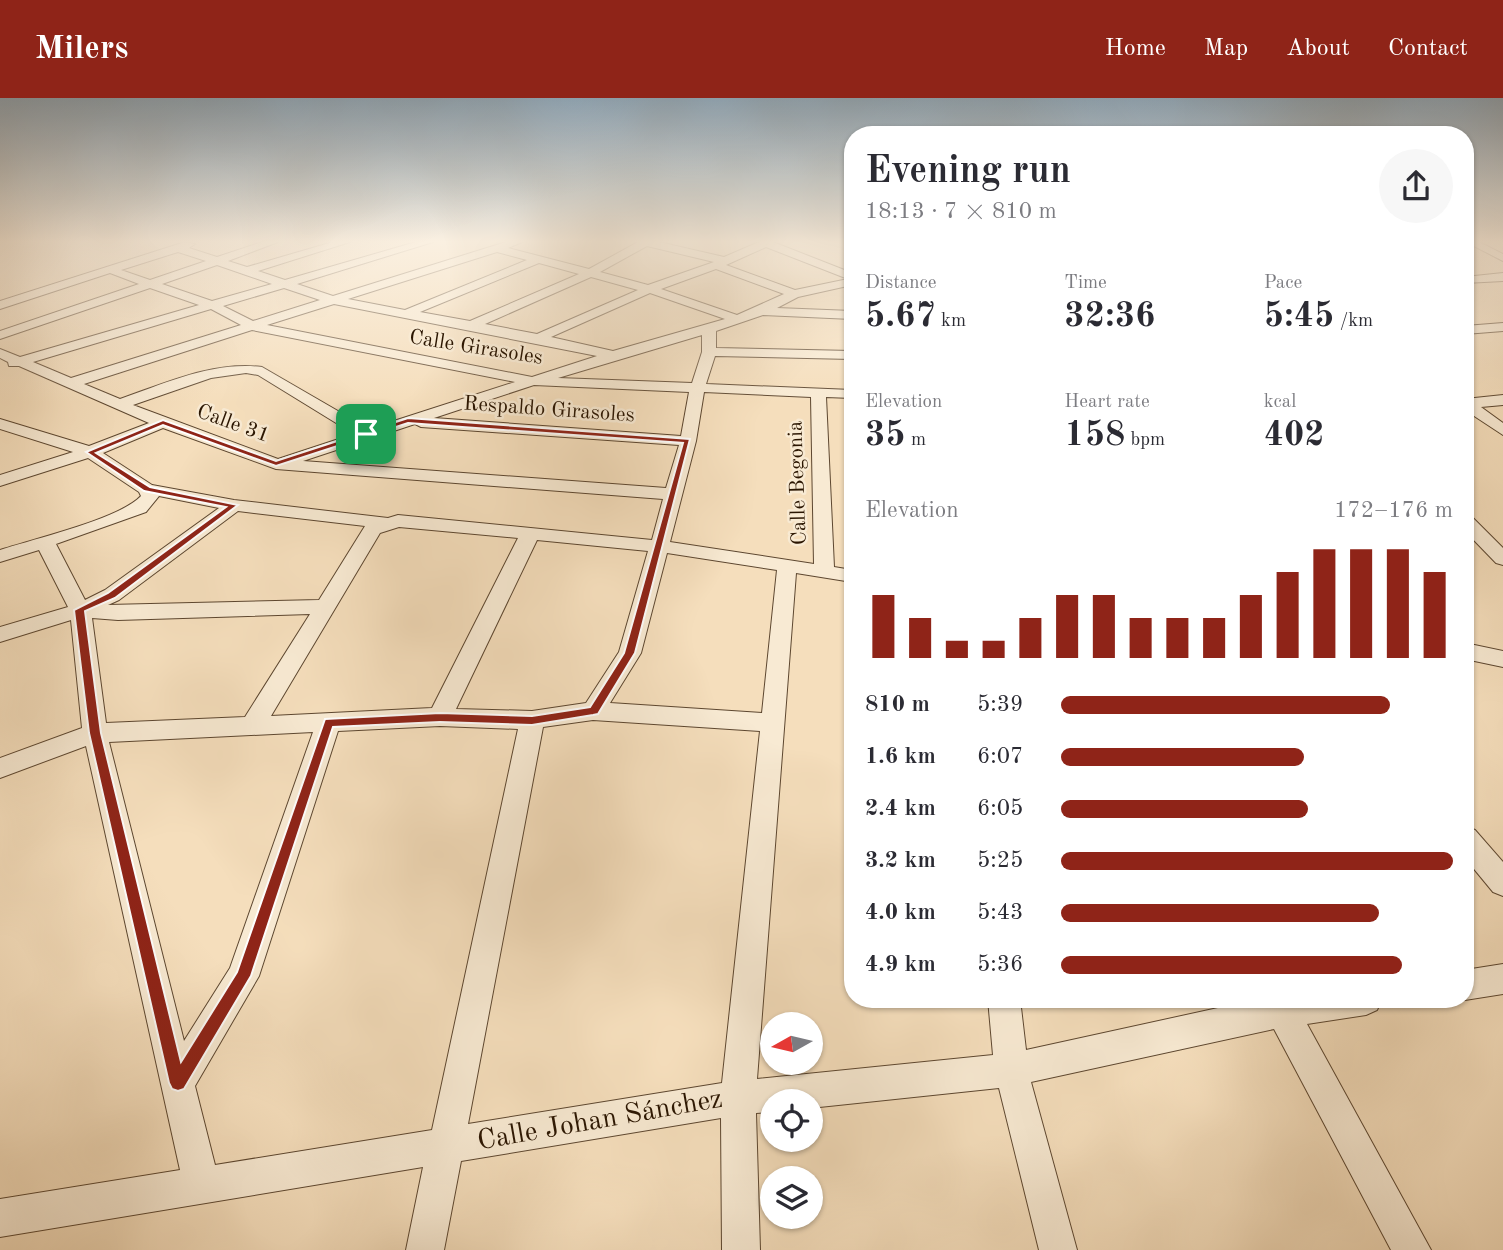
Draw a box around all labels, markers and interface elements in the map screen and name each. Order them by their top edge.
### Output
text: Milers [35,33,128,66]
text: Home [1105,37,1166,61]
text: Map [1204,37,1248,61]
text: About [1286,37,1350,61]
text: Contact [1388,37,1468,61]
button: share [1379,149,1453,223]
text: Evening run [865,153,1071,191]
text: 18:13 · 7 × 810 m [865,200,1057,223]
text: Distance [865,274,937,293]
text: Time [1064,274,1107,293]
text: Pace [1264,274,1302,293]
text: 5.67 [865,299,936,334]
text: 32:36 [1064,299,1155,334]
text: 5:45 [1264,299,1334,334]
text: km [936,312,966,331]
text: /km [1334,312,1373,331]
street label: Calle Girasoles [408,327,544,369]
text: Elevation [865,393,942,412]
text: Heart rate [1064,393,1150,412]
text: kcal [1264,393,1296,412]
street label: Respaldo Girasoles [463,394,635,426]
street label: Calle 31 [194,401,272,447]
pin [336,404,396,464]
icon: arrive [347,415,385,453]
text: 35 [865,418,906,453]
text: 158 [1064,418,1125,453]
text: 402 [1264,418,1325,453]
street label: Calle Begonia [785,420,811,546]
text: m [906,431,926,450]
text: bpm [1125,431,1165,450]
text: Elevation [865,499,959,522]
text: 172–176 m [1334,499,1453,522]
text: 810 m [865,693,930,716]
text: 5:39 [977,693,1023,716]
text: 1.6 km [865,745,936,768]
text: 6:07 [977,745,1023,768]
text: 2.4 km [865,797,936,820]
text: 6:05 [977,797,1023,820]
text: 3.2 km [865,849,936,872]
text: 5:25 [977,849,1023,872]
text: 4.0 km [865,901,936,924]
text: 5:43 [977,901,1023,924]
text: 4.9 km [865,953,936,976]
text: 5:36 [977,953,1023,976]
north arrow [760,1012,822,1074]
map controls [760,1012,823,1229]
street label: Calle Johan Sánchez [475,1086,725,1156]
button: locate [760,1089,823,1152]
button: layers [760,1166,823,1229]

